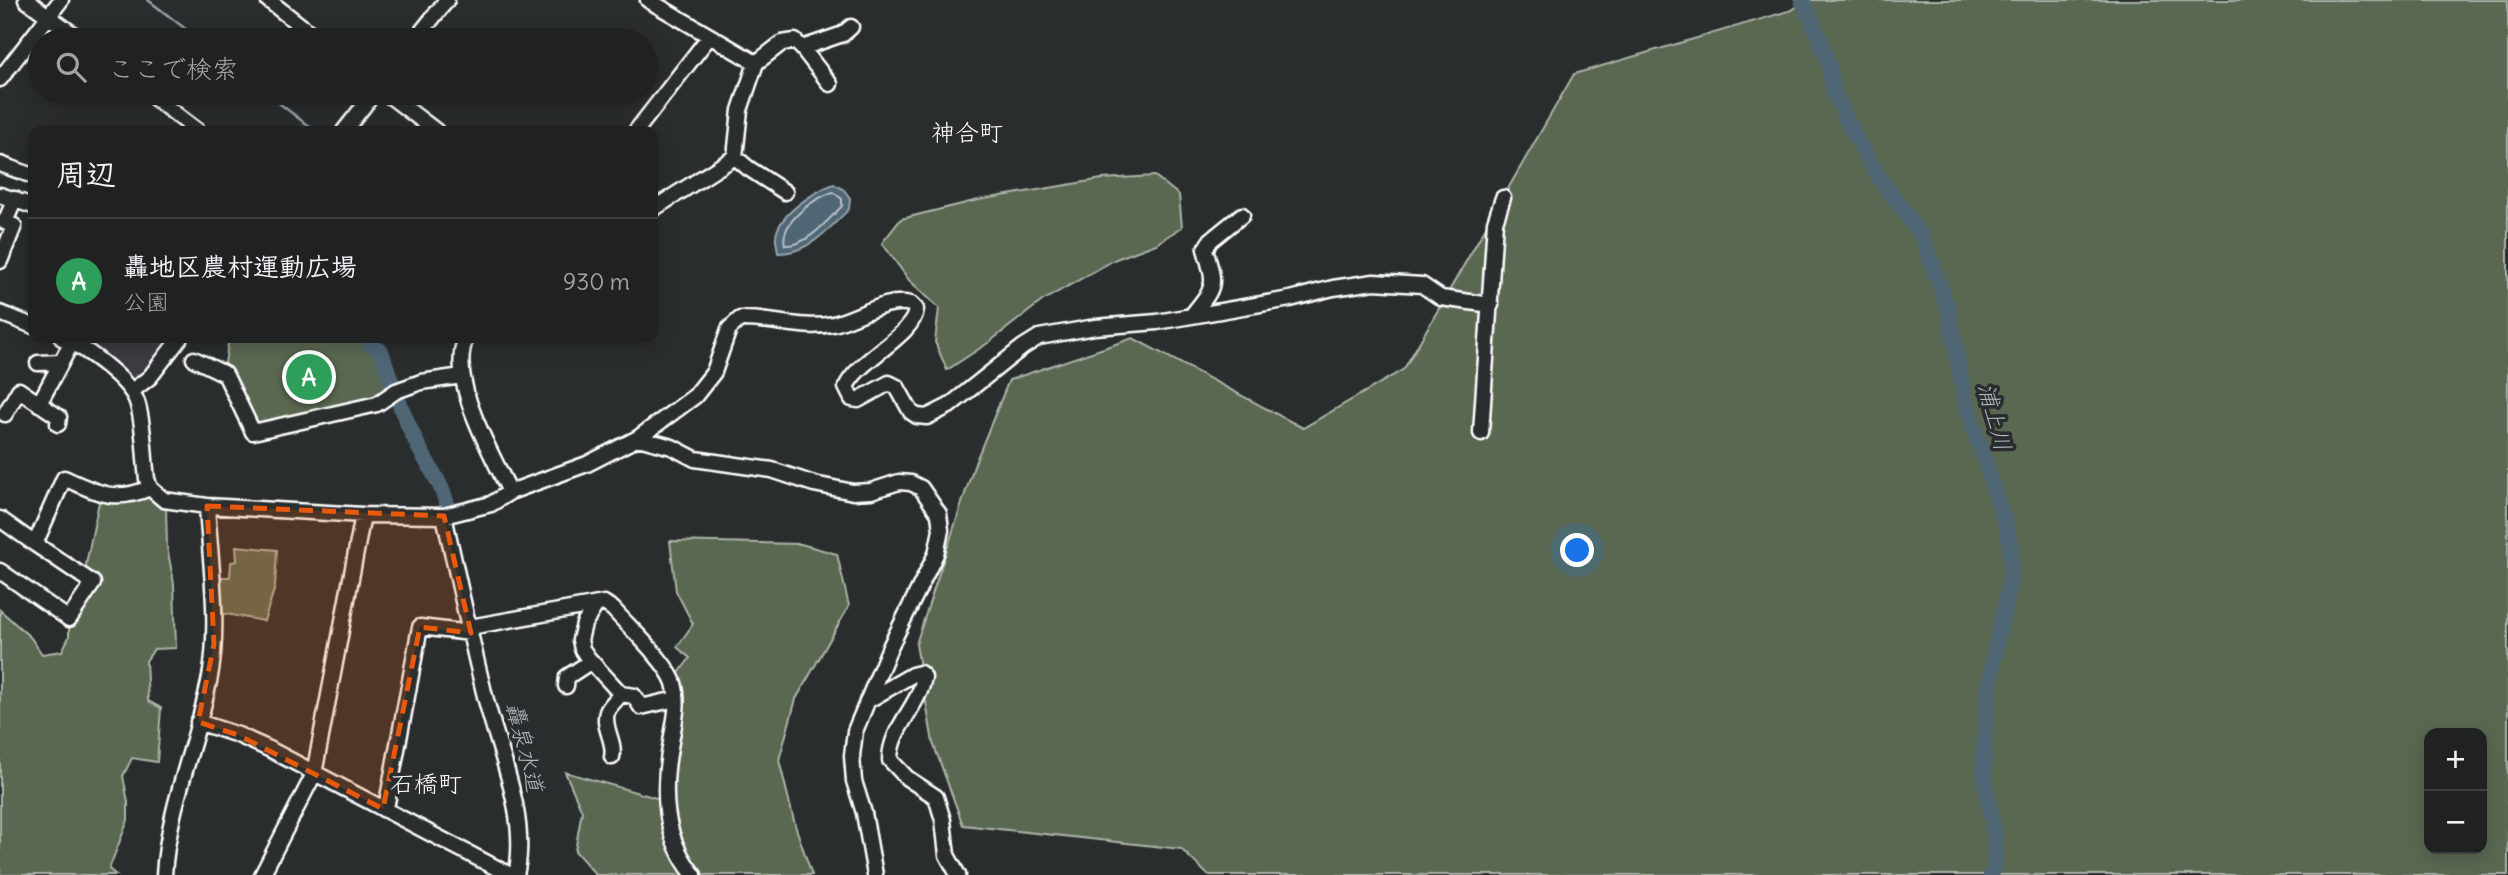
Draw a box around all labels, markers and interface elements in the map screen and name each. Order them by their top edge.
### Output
search box [28,28,658,105]
icon: search [52,48,90,86]
text: ここで検索 [108,52,238,85]
district label: 神合町 [931,117,1003,147]
text: 周辺 [56,155,116,193]
text: 轟地区農村運動広場 [123,250,357,283]
text: A [72,267,86,296]
text: 930 m [563,267,630,296]
text: 公園 [123,287,169,316]
pin: A [286,351,332,403]
water label: 浦上川 [1973,380,2018,454]
your location [1560,533,1594,567]
water label: 轟泉水道 [500,699,551,797]
map controls [2424,728,2487,854]
button: + [2424,728,2487,791]
district label: 石橋町 [390,768,462,798]
button: − [2424,791,2487,854]

